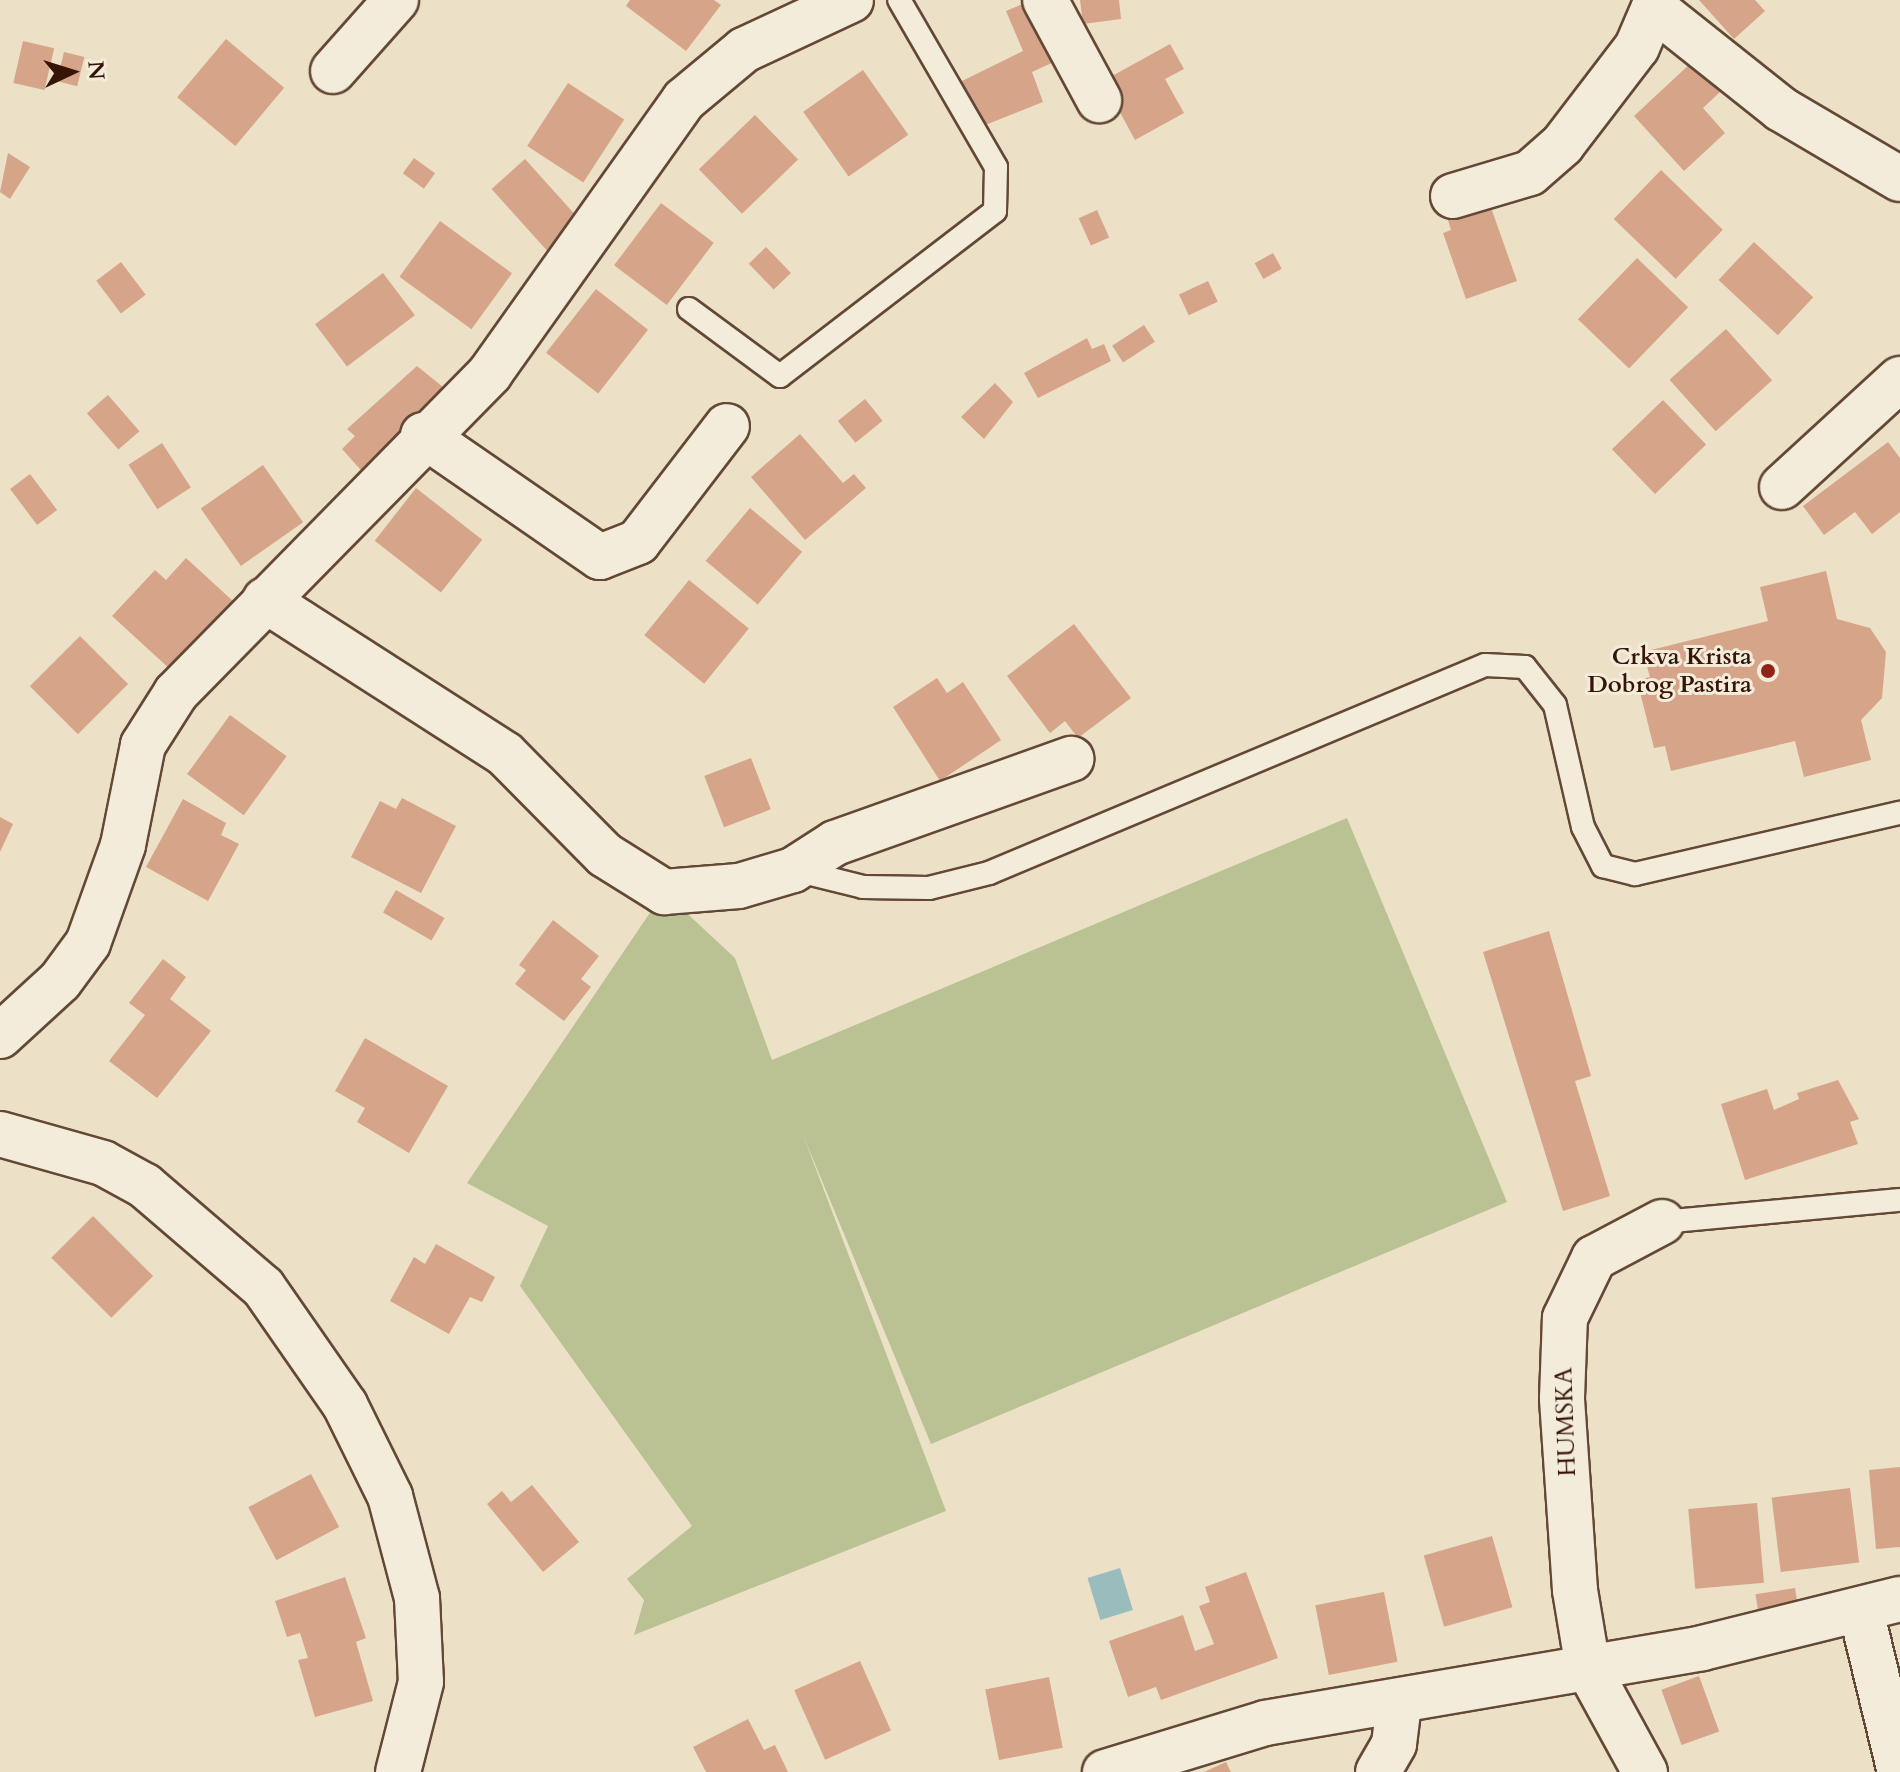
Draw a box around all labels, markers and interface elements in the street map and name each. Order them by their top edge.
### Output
north arrow [32,32,112,112]
text: N [80,60,112,81]
place label: Crkva Krista Dobrog Pastira [1587,643,1752,699]
marker: Crkva Krista Dobrog Pastira [1759,662,1777,680]
street label: HUMSKA [1550,1367,1582,1477]

